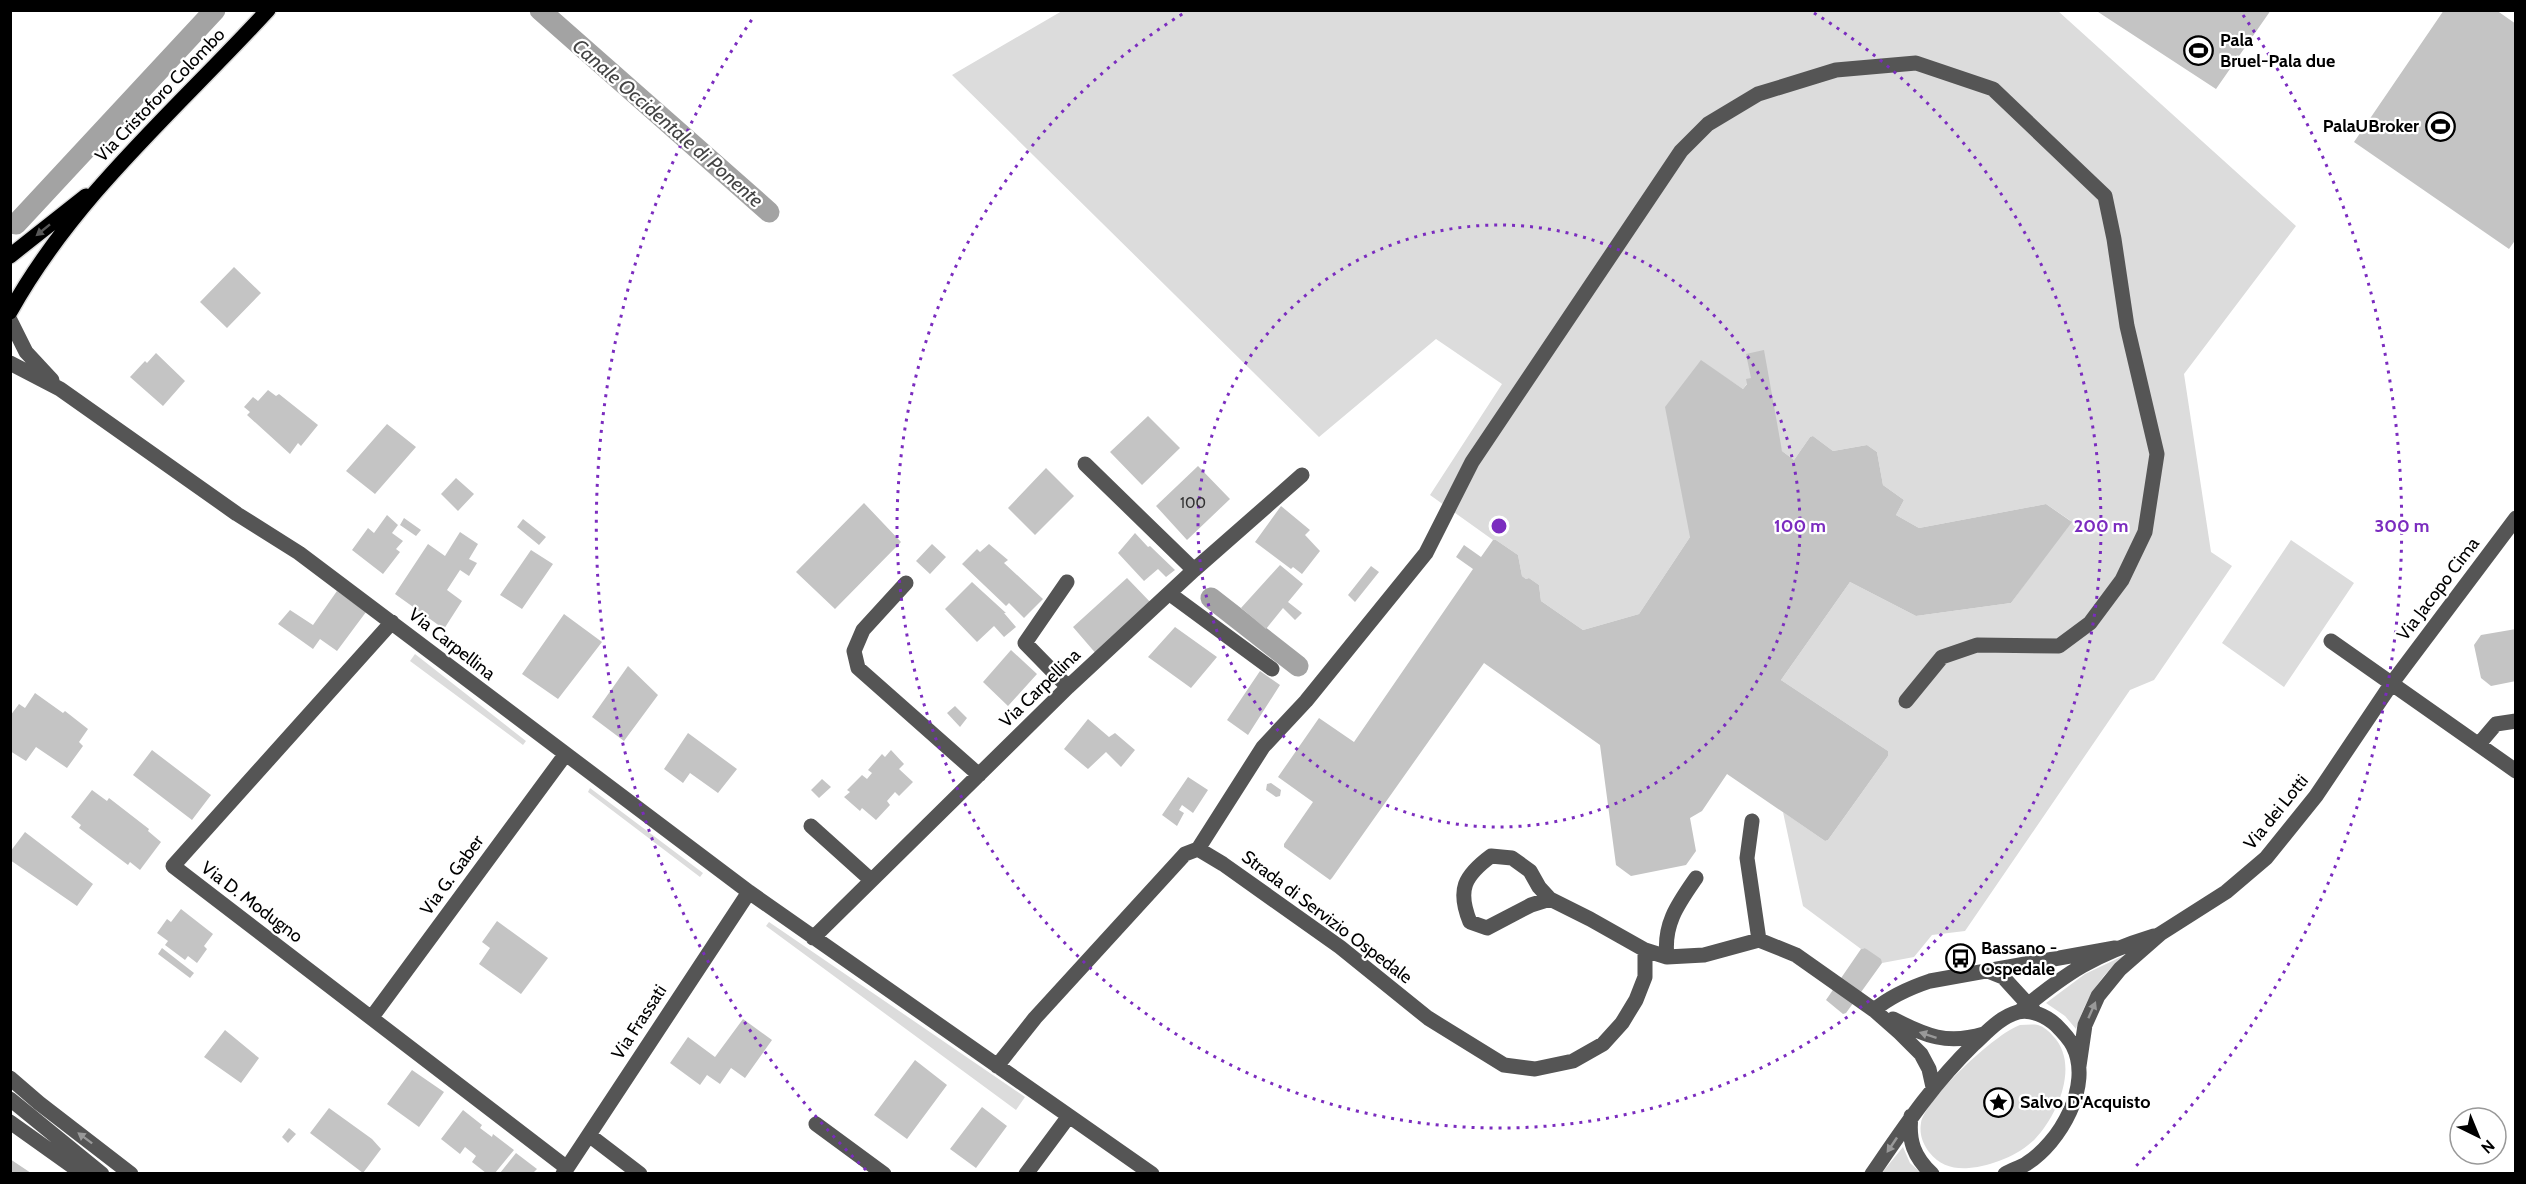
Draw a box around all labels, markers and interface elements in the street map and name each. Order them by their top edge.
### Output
street label: Via Cristoforo Colombo [90,23,230,167]
place label: Pala Bruel-Pala due [2220,29,2335,72]
water label: Canale Occidentale di Ponente [568,34,768,212]
sports icon: Pala Bruel-Pala due [2183,34,2215,66]
sports icon: PalaUBroker [2424,110,2456,142]
place label: PalaUBroker [2323,115,2419,137]
one-way arrow [35,224,50,236]
house number: 100 [1180,494,1206,512]
text: 100 m [1774,515,1826,537]
text: 200 m [2074,515,2128,537]
text: 300 m [2375,515,2429,537]
centre of rings [1489,516,1509,536]
street label: Via Jacopo Cima [2392,533,2484,645]
street label: Via Carpellina [404,603,500,685]
street label: Via Carpellina [995,644,1085,732]
street label: Via dei Lotti [2239,770,2313,854]
street label: Via G. Gaber [416,830,489,919]
street label: Strada di Servizio Ospedale [1237,846,1417,988]
street label: Via D. Modugno [197,857,307,947]
place label: Bassano - Ospedale [1981,937,2057,980]
bus stop icon: Bassano - Ospedale [1944,942,1976,974]
street label: Via Frassati [607,981,671,1063]
one-way arrow [2087,1000,2097,1018]
one-way arrow [1919,1029,1937,1039]
place icon: Salvo D'Acquisto [1983,1086,2015,1118]
place label: Salvo D'Acquisto [2020,1091,2150,1113]
north arrow [2448,1106,2508,1166]
one-way arrow [77,1132,93,1144]
text: N [2477,1136,2499,1157]
one-way arrow [1886,1137,1897,1153]

